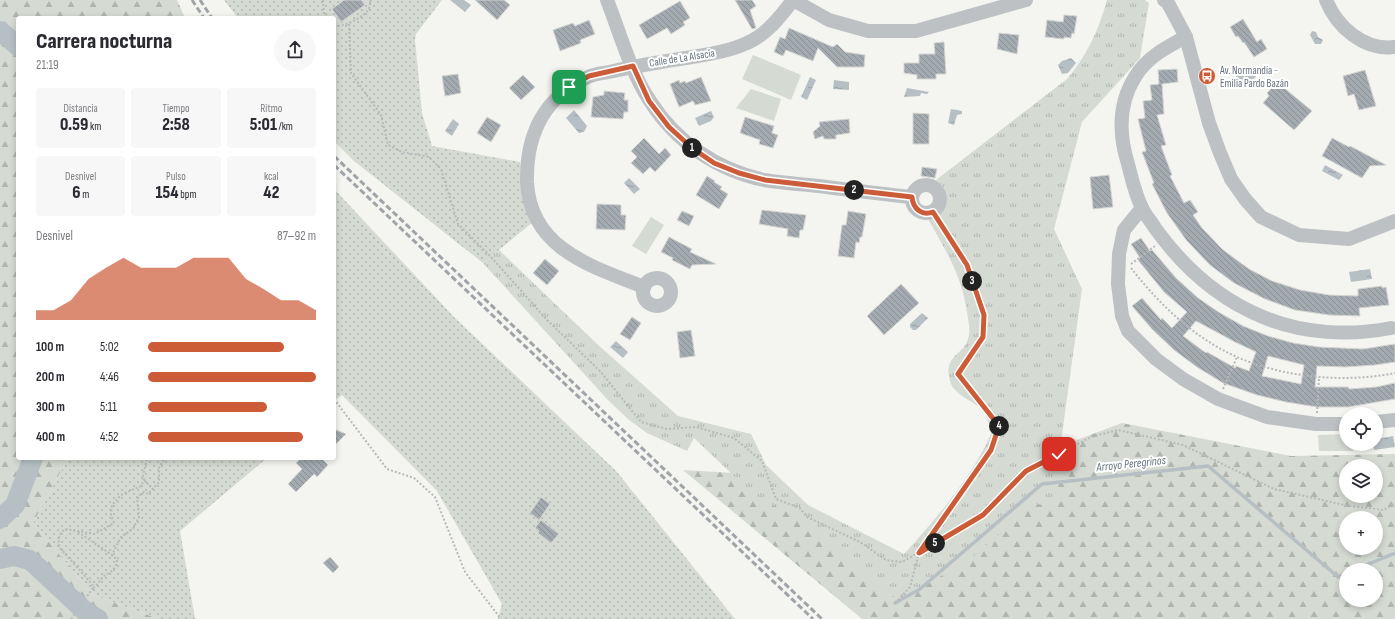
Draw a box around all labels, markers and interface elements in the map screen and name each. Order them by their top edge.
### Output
text: Carrera nocturna [36,28,172,55]
button: share [274,29,316,71]
street label: Calle de La Alsacia [648,46,716,70]
text: 21:19 [36,57,59,73]
place label: Av. Normandía - Emilia Pardo Bazán [1219,64,1289,90]
bus stop icon: Av. Normandía - Emilia Pardo Bazán [1197,66,1217,86]
pin [552,70,586,104]
icon: arrive [558,76,580,98]
text: Distancia [63,102,98,115]
text: Tiempo [162,102,190,115]
text: Ritmo [260,102,282,115]
text: 0.59 [60,115,88,135]
text: 2:58 [162,115,190,135]
text: 5:01 [250,115,277,135]
text: km [88,120,101,133]
text: /km [277,120,293,133]
pin: 1 [682,138,702,158]
text: 1 [690,141,694,154]
text: Desnivel [65,170,96,183]
text: Pulso [166,170,186,183]
text: kcal [264,170,279,183]
pin: 2 [844,180,864,200]
text: 6 [72,183,80,203]
text: 154 [156,183,179,203]
text: 42 [263,183,279,203]
text: 2 [852,183,856,196]
text: m [80,188,89,201]
text: bpm [179,188,196,201]
text: Desnivel [36,228,73,244]
text: 87–92 m [277,228,316,244]
pin: 3 [962,271,982,291]
text: 3 [970,274,974,287]
text: 100 m [36,339,64,355]
text: 5:02 [100,339,119,355]
text: 200 m [36,369,65,385]
text: 4:46 [100,369,119,385]
text: 300 m [36,399,65,415]
text: 5:11 [100,399,117,415]
map controls [1339,407,1383,607]
button: locate [1339,407,1383,451]
pin: 4 [989,416,1009,436]
text: 4 [996,419,1002,432]
text: 400 m [36,429,65,445]
text: 4:52 [100,429,118,445]
pin [1042,437,1076,471]
icon: check [1048,443,1070,465]
water label: Arroyo Peregrinos [1094,453,1167,475]
button: layers [1339,459,1383,503]
button: + [1339,511,1383,555]
pin: 5 [925,533,945,553]
text: 5 [933,536,937,549]
button: − [1339,563,1383,607]

